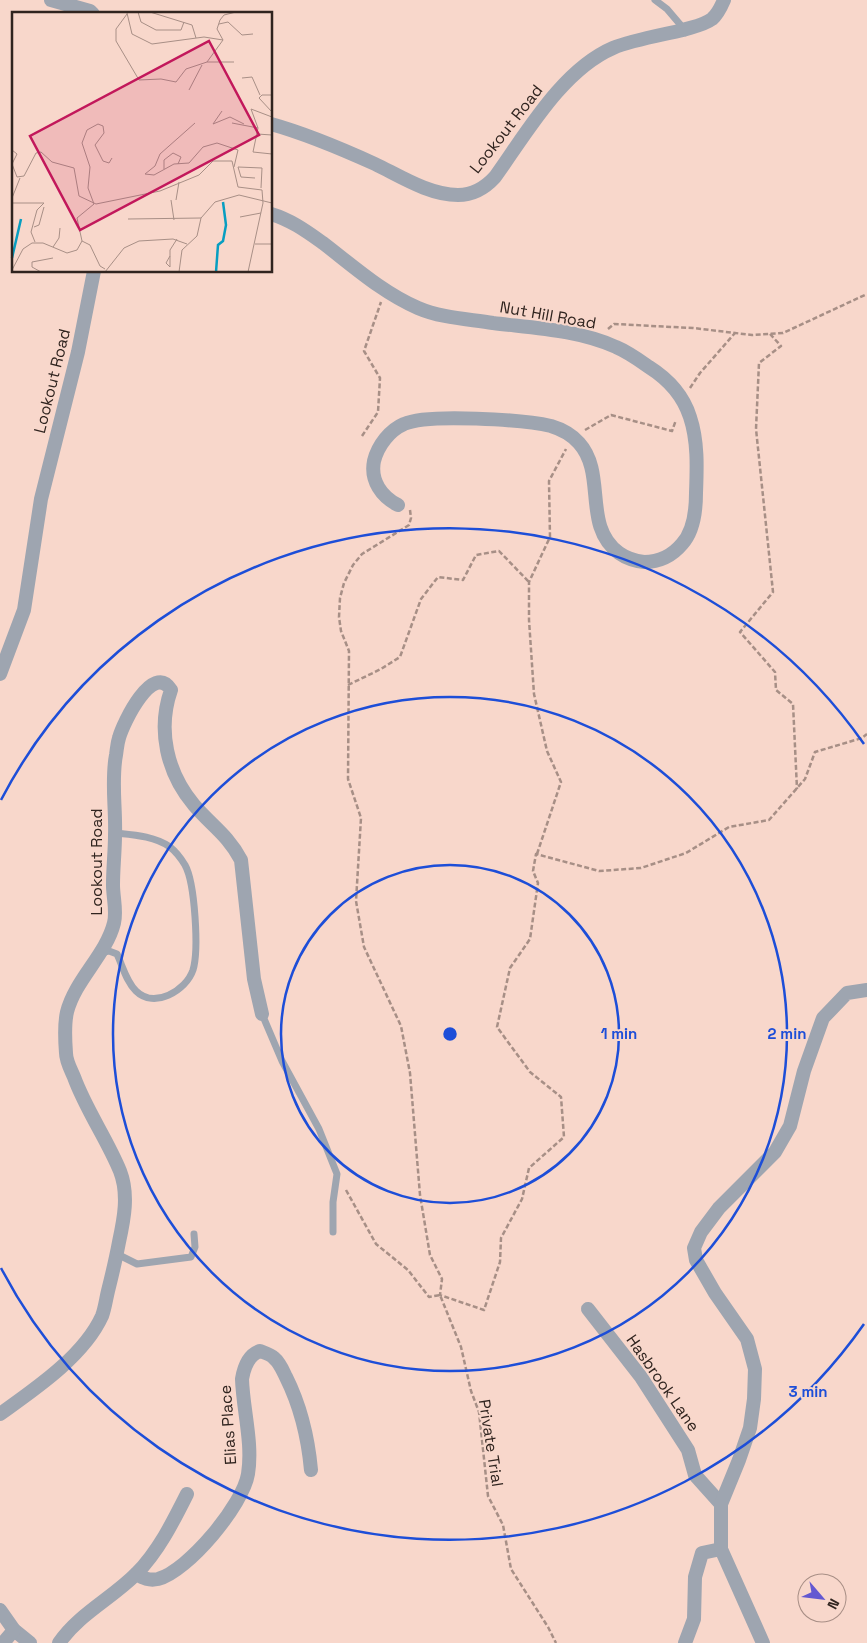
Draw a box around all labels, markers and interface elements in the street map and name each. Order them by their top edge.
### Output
inset map [12,12,272,272]
street label: Lookout Road [465,80,547,178]
street label: Nut Hill Road [498,296,598,334]
street label: Lookout Road [29,327,75,435]
street label: Lookout Road [86,808,107,916]
text: 1 min [601,1024,637,1043]
text: 2 min [768,1024,806,1043]
centre of rings [441,1025,459,1043]
street label: Hasbrook Lane [622,1330,704,1436]
text: 3 min [789,1382,827,1401]
street label: Elias Place [215,1384,241,1466]
street label: Private Trial [474,1398,508,1488]
north arrow [797,1573,847,1623]
text: N [823,1596,844,1612]

